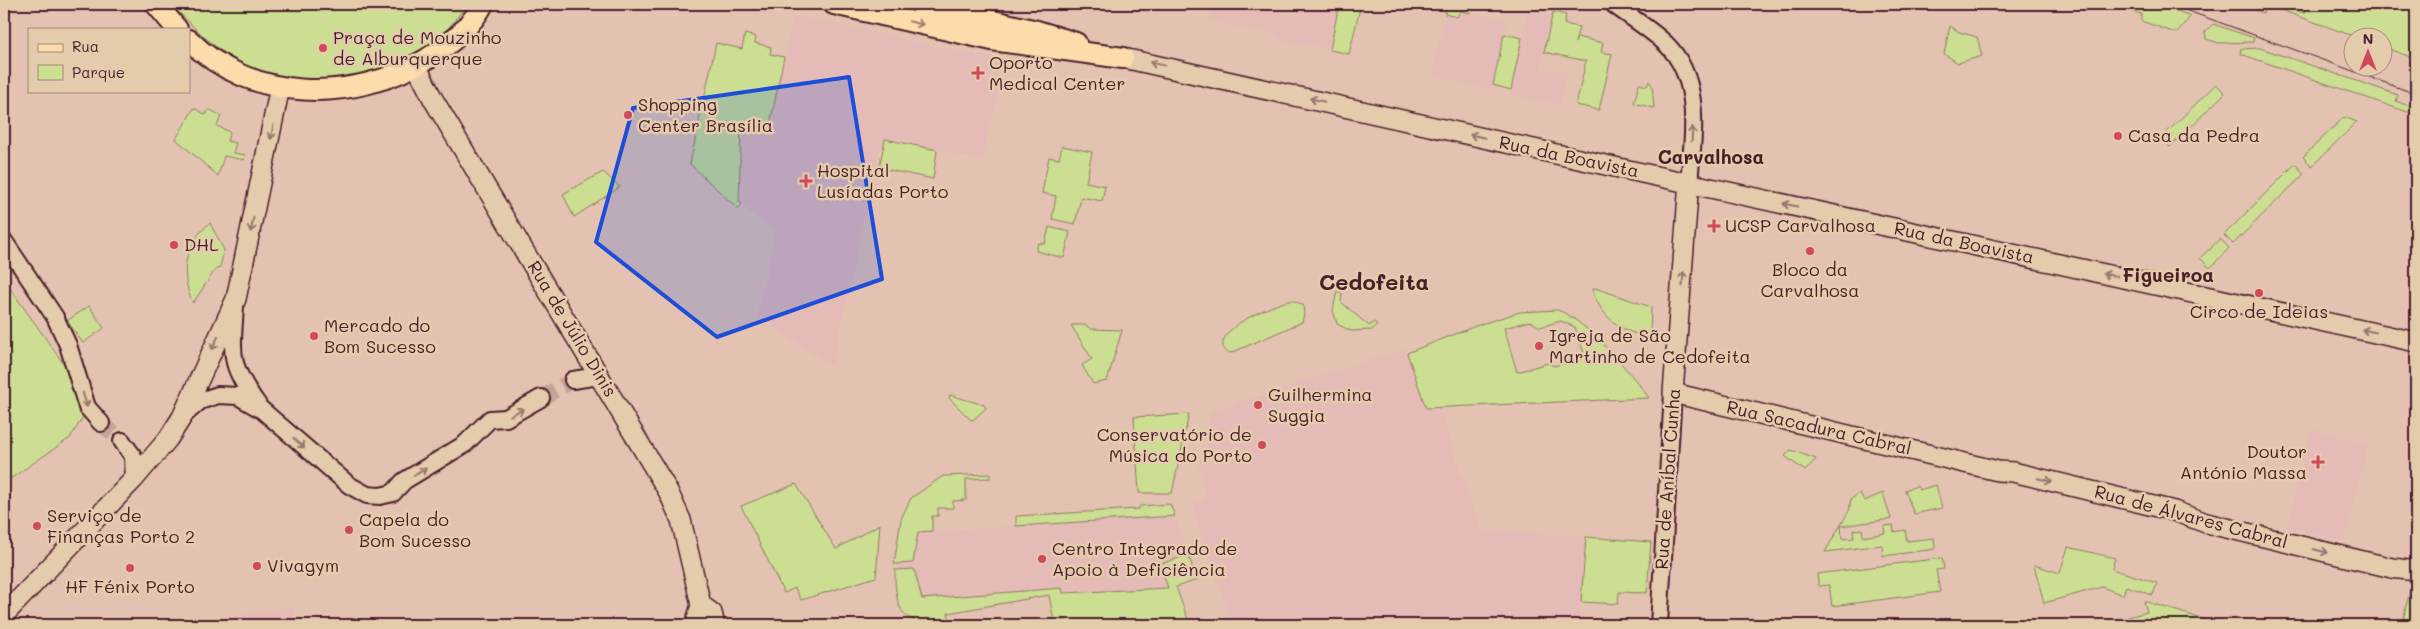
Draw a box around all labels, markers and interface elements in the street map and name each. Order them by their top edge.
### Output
one-way arrow [907,19,923,28]
place label: Praça de Mouzinho de Alburquerque [333,25,502,70]
legend [28,28,190,92]
north arrow [2342,28,2392,78]
text: N [2363,29,2373,48]
text: Rua [72,36,99,56]
marker: Praça de Mouzinho de Alburquerque [317,42,329,54]
place label: Oporto Medical Center [989,50,1126,95]
one-way arrow [1149,59,1165,69]
text: Parque [72,62,125,82]
marker: Oporto Medical Center [971,66,985,80]
place label: Shopping Center Brasília [638,92,773,137]
one-way arrow [1310,95,1326,104]
marker: Shopping Center Brasília [622,109,634,121]
place label: Casa da Pedra [2128,123,2260,147]
one-way arrow [266,124,276,140]
one-way arrow [1688,126,1697,142]
street label: Rua da Boavista [1497,129,1642,183]
marker: Casa da Pedra [2112,130,2124,142]
one-way arrow [1469,131,1485,140]
district label: Carvalhosa [1658,144,1764,169]
place label: Hospital Lusíadas Porto [817,158,949,203]
marker: Hospital Lusíadas Porto [799,174,813,188]
one-way arrow [1782,200,1798,209]
place label: UCSP Carvalhosa [1725,213,1876,237]
street label: Rua da Boavista [1892,215,2037,269]
one-way arrow [247,217,256,233]
marker: UCSP Carvalhosa [1707,219,1721,233]
place label: DHL [184,232,219,256]
marker: DHL [168,239,180,251]
marker: Bloco da Carvalhosa [1804,245,1816,257]
street label: Rua de Júlio Dinis [523,256,623,401]
place label: Bloco da Carvalhosa [1760,257,1860,302]
district label: Figueiroa [2122,262,2214,287]
district label: Cedofeita [1319,267,1429,296]
one-way arrow [2103,269,2119,279]
one-way arrow [1678,271,1687,287]
marker: Circo de Ideias [2253,287,2265,299]
place label: Circo de Ideias [2190,299,2328,323]
place label: Mercado do Bom Sucesso [324,313,436,358]
place label: Igreja de São Martinho de Cedofeita [1549,323,1751,368]
one-way arrow [2361,326,2377,335]
marker: Mercado do Bom Sucesso [308,330,320,342]
one-way arrow [210,336,220,351]
marker: Igreja de São Martinho de Cedofeita [1533,340,1545,352]
place label: Guilhermina Suggia [1268,382,1373,427]
street label: Rua de Aníbal Cunha [1649,387,1685,570]
one-way arrow [81,392,90,408]
street label: Rua Sacadura Cabral [1724,394,1914,460]
marker: Guilhermina Suggia [1252,399,1264,411]
one-way arrow [509,407,524,416]
place label: Conservatório de Música do Porto [1097,422,1252,467]
one-way arrow [292,437,305,448]
marker: Conservatório de Música do Porto [1256,439,1268,451]
place label: Doutor António Massa [2180,439,2307,484]
marker: Doutor António Massa [2311,455,2325,469]
one-way arrow [413,466,427,476]
one-way arrow [2037,476,2053,485]
street label: Rua de Álvares Cabral [2092,479,2291,553]
place label: Serviço de Finanças Porto 2 [47,503,195,548]
place label: Capela do Bom Sucesso [359,507,471,552]
marker: Serviço de Finanças Porto 2 [31,520,43,532]
marker: Capela do Bom Sucesso [343,524,355,536]
place label: Centro Integrado de Apoio à Deficiência [1052,536,1237,581]
one-way arrow [2313,547,2329,556]
place label: Vivagym [267,553,339,577]
marker: Centro Integrado de Apoio à Deficiência [1036,553,1048,565]
marker: Vivagym [251,560,263,572]
marker: HF Fénix Porto [124,562,136,574]
place label: HF Fénix Porto [65,574,195,598]

